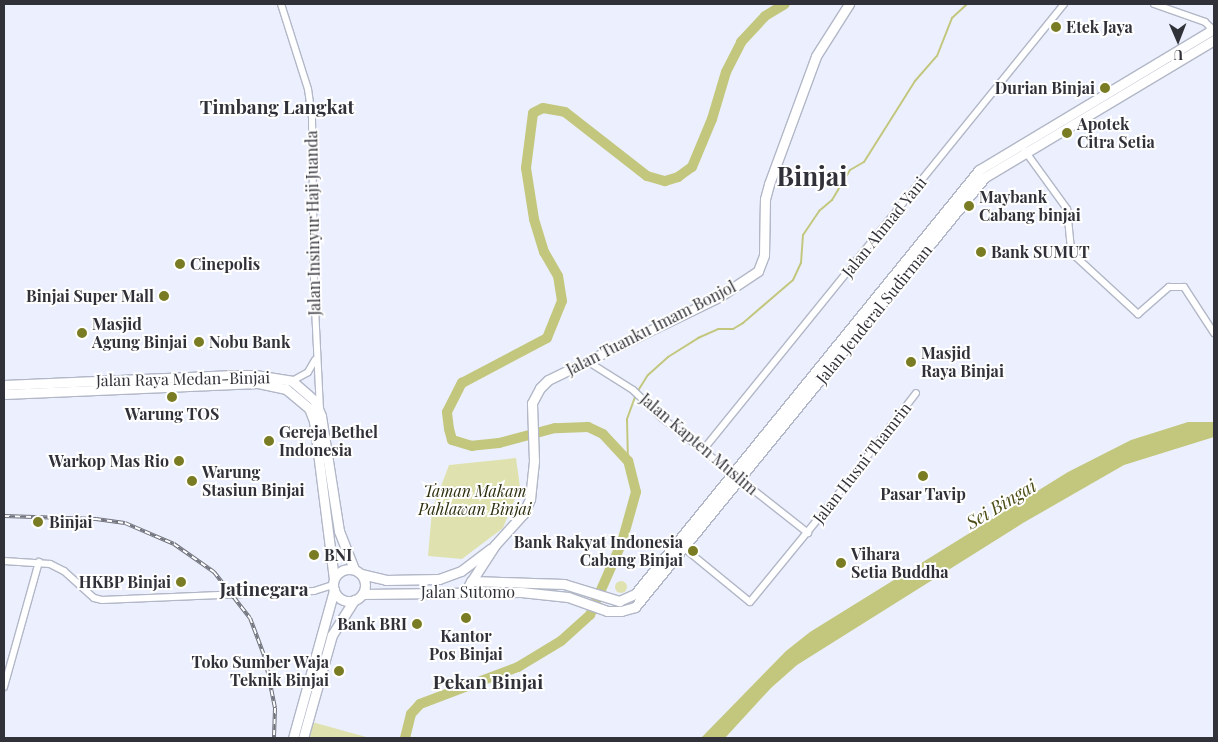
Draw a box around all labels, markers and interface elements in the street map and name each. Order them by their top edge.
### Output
north arrow [1153,15,1203,65]
place label: Etek Jaya [1066,17,1133,37]
marker: Etek Jaya [1050,21,1062,33]
text: U [1173,46,1183,65]
place label: Durian Binjai [995,78,1095,98]
marker: Durian Binjai [1099,82,1111,94]
district label: Timbang Langkat [200,96,354,118]
place label: Apotek Citra Setia [1077,114,1155,152]
marker: Apotek Citra Setia [1061,127,1073,139]
street label: Jalan Insinyur Haji Juanda [302,130,324,316]
district label: Binjai [777,160,847,192]
street label: Jalan Ahmad Yani [837,173,931,281]
place label: Maybank Cabang binjai [979,187,1081,225]
marker: Maybank Cabang binjai [963,200,975,212]
street label: Jalan Jenderal Sudirman [812,241,936,387]
place label: Bank SUMUT [991,242,1090,262]
marker: Bank SUMUT [975,246,987,258]
place label: Cinepolis [190,254,260,274]
marker: Cinepolis [174,258,186,270]
street label: Jalan Tuanku Imam Bonjol [563,277,739,379]
place label: Binjai Super Mall [26,286,154,306]
marker: Binjai Super Mall [158,290,170,302]
place label: Masjid Agung Binjai [92,314,187,352]
marker: Masjid Agung Binjai [76,327,88,339]
place label: Nobu Bank [209,332,290,352]
marker: Nobu Bank [193,336,205,348]
place label: Masjid Raya Binjai [921,343,1004,381]
marker: Masjid Raya Binjai [905,356,917,368]
street label: Jalan Raya Medan-Binjai [96,368,270,390]
street label: Jalan Kapten Muslim [636,389,762,499]
marker: Warung TOS [166,391,178,403]
street label: Jalan Husni Thamrin [809,399,915,527]
place label: Warung TOS [125,404,219,424]
place label: Gereja Bethel Indonesia [279,422,378,460]
marker: Gereja Bethel Indonesia [263,435,275,447]
place label: Warkop Mas Rio [49,451,169,471]
marker: Warkop Mas Rio [173,455,185,467]
place label: Warung Stasiun Binjai [202,462,305,500]
marker: Pasar Tavip [917,470,929,482]
marker: Warung Stasiun Binjai [186,475,198,487]
water label: Sei Bingai [962,475,1040,533]
park label: Taman Makam Pahlawan Binjai [418,481,532,519]
place label: Pasar Tavip [880,484,966,504]
place label: Binjai [49,512,93,532]
marker: Binjai [31,515,45,529]
place label: Bank Rakyat Indonesia Cabang Binjai [514,532,683,570]
place label: Vihara Setia Buddha [851,544,949,582]
place label: BNI [324,545,352,565]
marker: Bank Rakyat Indonesia Cabang Binjai [687,545,699,557]
marker: BNI [308,549,320,561]
marker: Vihara Setia Buddha [835,557,847,569]
place label: HKBP Binjai [78,572,171,592]
marker: HKBP Binjai [175,576,187,588]
district label: Jatinegara [219,578,309,600]
street label: Jalan Sutomo [421,582,515,602]
marker: Kantor Pos Binjai [460,612,472,624]
place label: Bank BRI [337,614,407,634]
marker: Bank BRI [411,618,423,630]
place label: Kantor Pos Binjai [429,626,503,664]
place label: Toko Sumber Waja Teknik Binjai [191,652,329,690]
marker: Toko Sumber Waja Teknik Binjai [333,665,345,677]
district label: Pekan Binjai [433,671,543,693]

